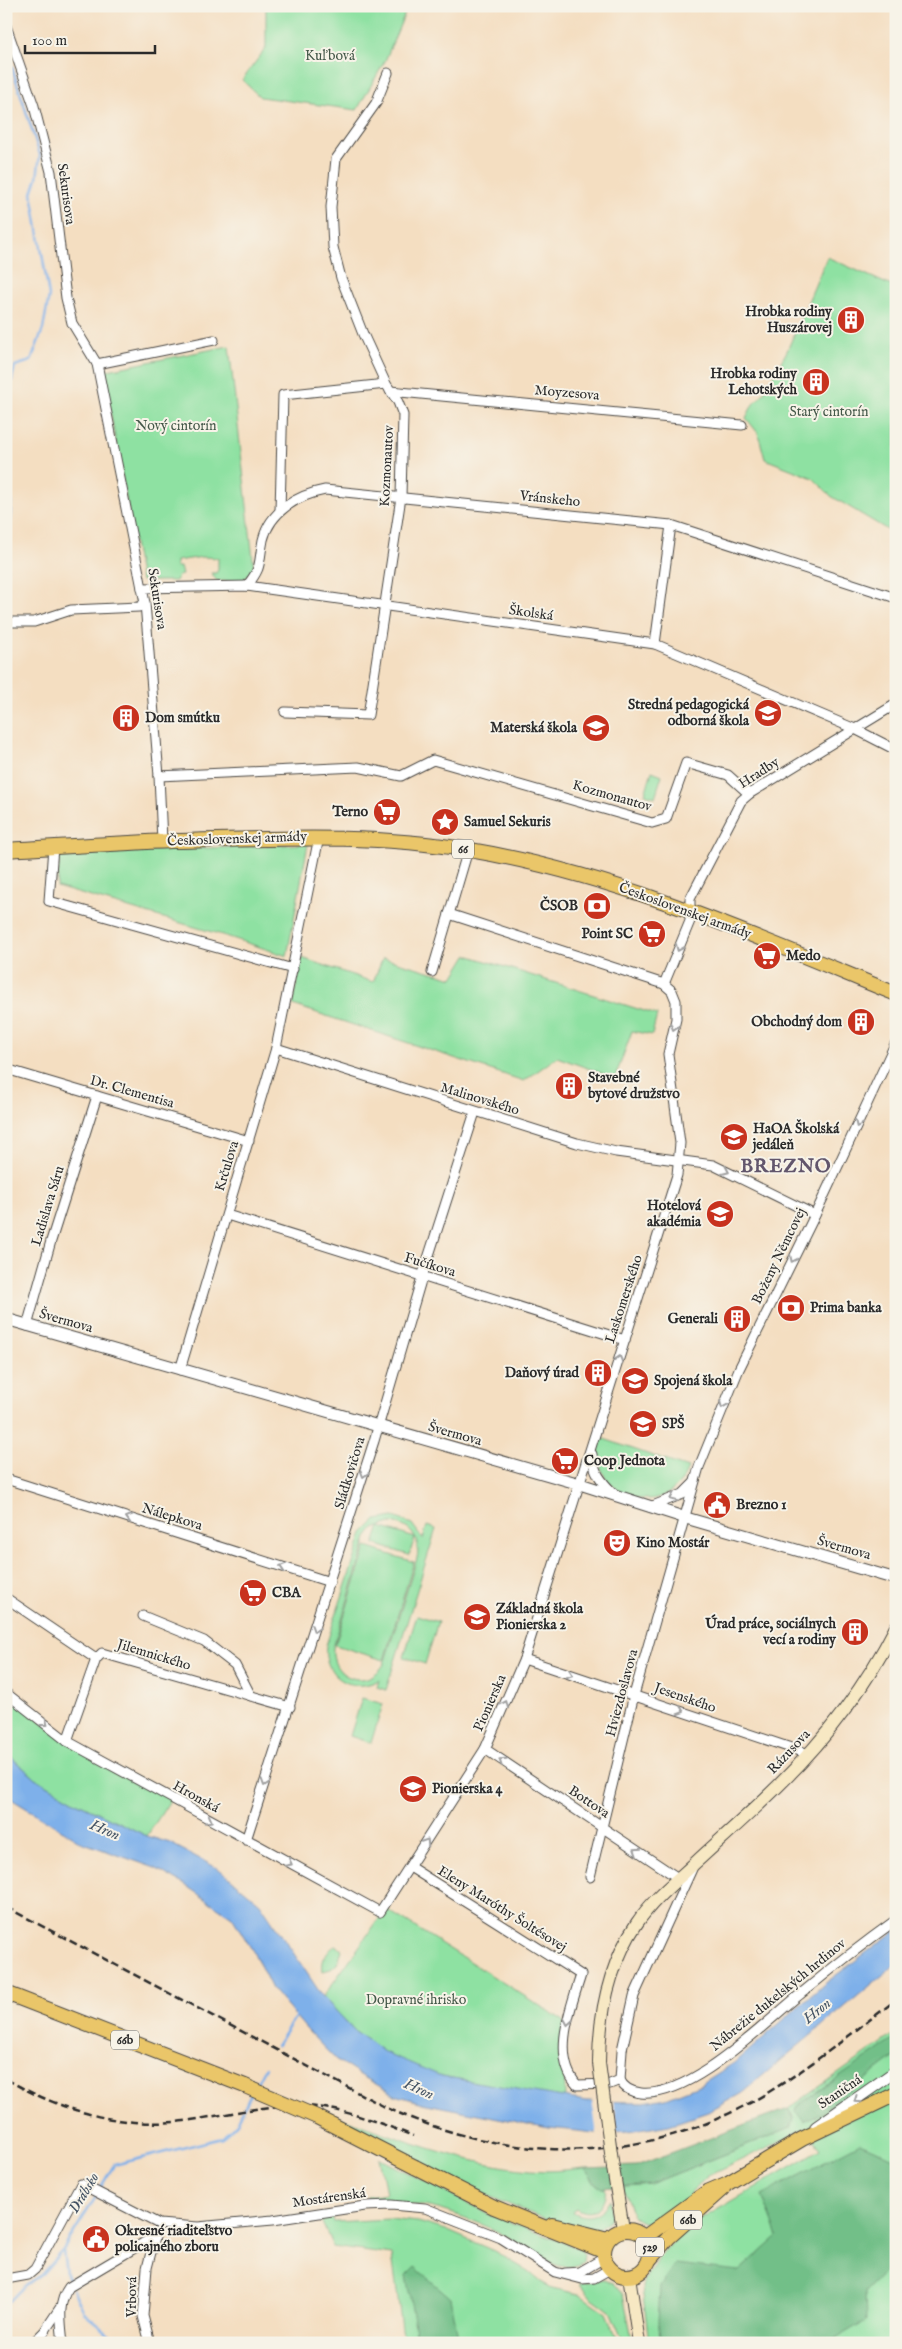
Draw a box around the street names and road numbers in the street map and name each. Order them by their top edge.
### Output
street label: Sekurisova [53,162,79,227]
street label: Moyzesova [534,381,601,405]
street label: Kozmonautov [376,424,398,507]
street label: Vránskeho [518,487,582,511]
street label: Sekurisova [143,567,171,632]
street label: Školská [508,600,555,625]
street label: Hradby [735,753,783,793]
street label: Kozmonautov [570,776,654,816]
street label: Československej armády [167,827,307,850]
road number: 66 [452,840,474,859]
street label: Československej armády [616,878,754,943]
street label: Dr. Clementisa [88,1071,177,1113]
street label: Malinovského [438,1078,522,1120]
street label: Krčulova [211,1138,243,1193]
street label: Ladislava Sáru [27,1164,69,1248]
street label: Boženy Němcovej [748,1205,810,1307]
street label: Fučíkova [402,1249,459,1282]
street label: Laskomerského [601,1252,647,1345]
street label: Švermova [37,1304,96,1338]
street label: Švermova [426,1417,485,1451]
street label: Sládkovičova [330,1434,370,1511]
street label: Nálepkova [139,1499,205,1535]
street label: Švermova [815,1531,874,1565]
street label: Jilemnického [113,1635,194,1675]
street label: Hviezdoslavova [602,1646,643,1739]
street label: Pionierska [469,1671,511,1734]
street label: Jesenského [650,1678,719,1717]
street label: Rázusova [764,1725,815,1778]
street label: Hronská [170,1777,223,1818]
street label: Bottova [565,1782,614,1823]
street label: Eleny Maróthy Šoltésovej [434,1861,571,1956]
street label: Nábrežie dukelských hrdinov [707,1934,850,2055]
road number: 66b [111,2030,139,2050]
street label: Staničná [815,2070,866,2113]
street label: Mostárenská [291,2184,368,2212]
road number: 66b [674,2210,702,2230]
road number: 529 [636,2238,664,2256]
street label: Vrbová [123,2276,141,2318]

